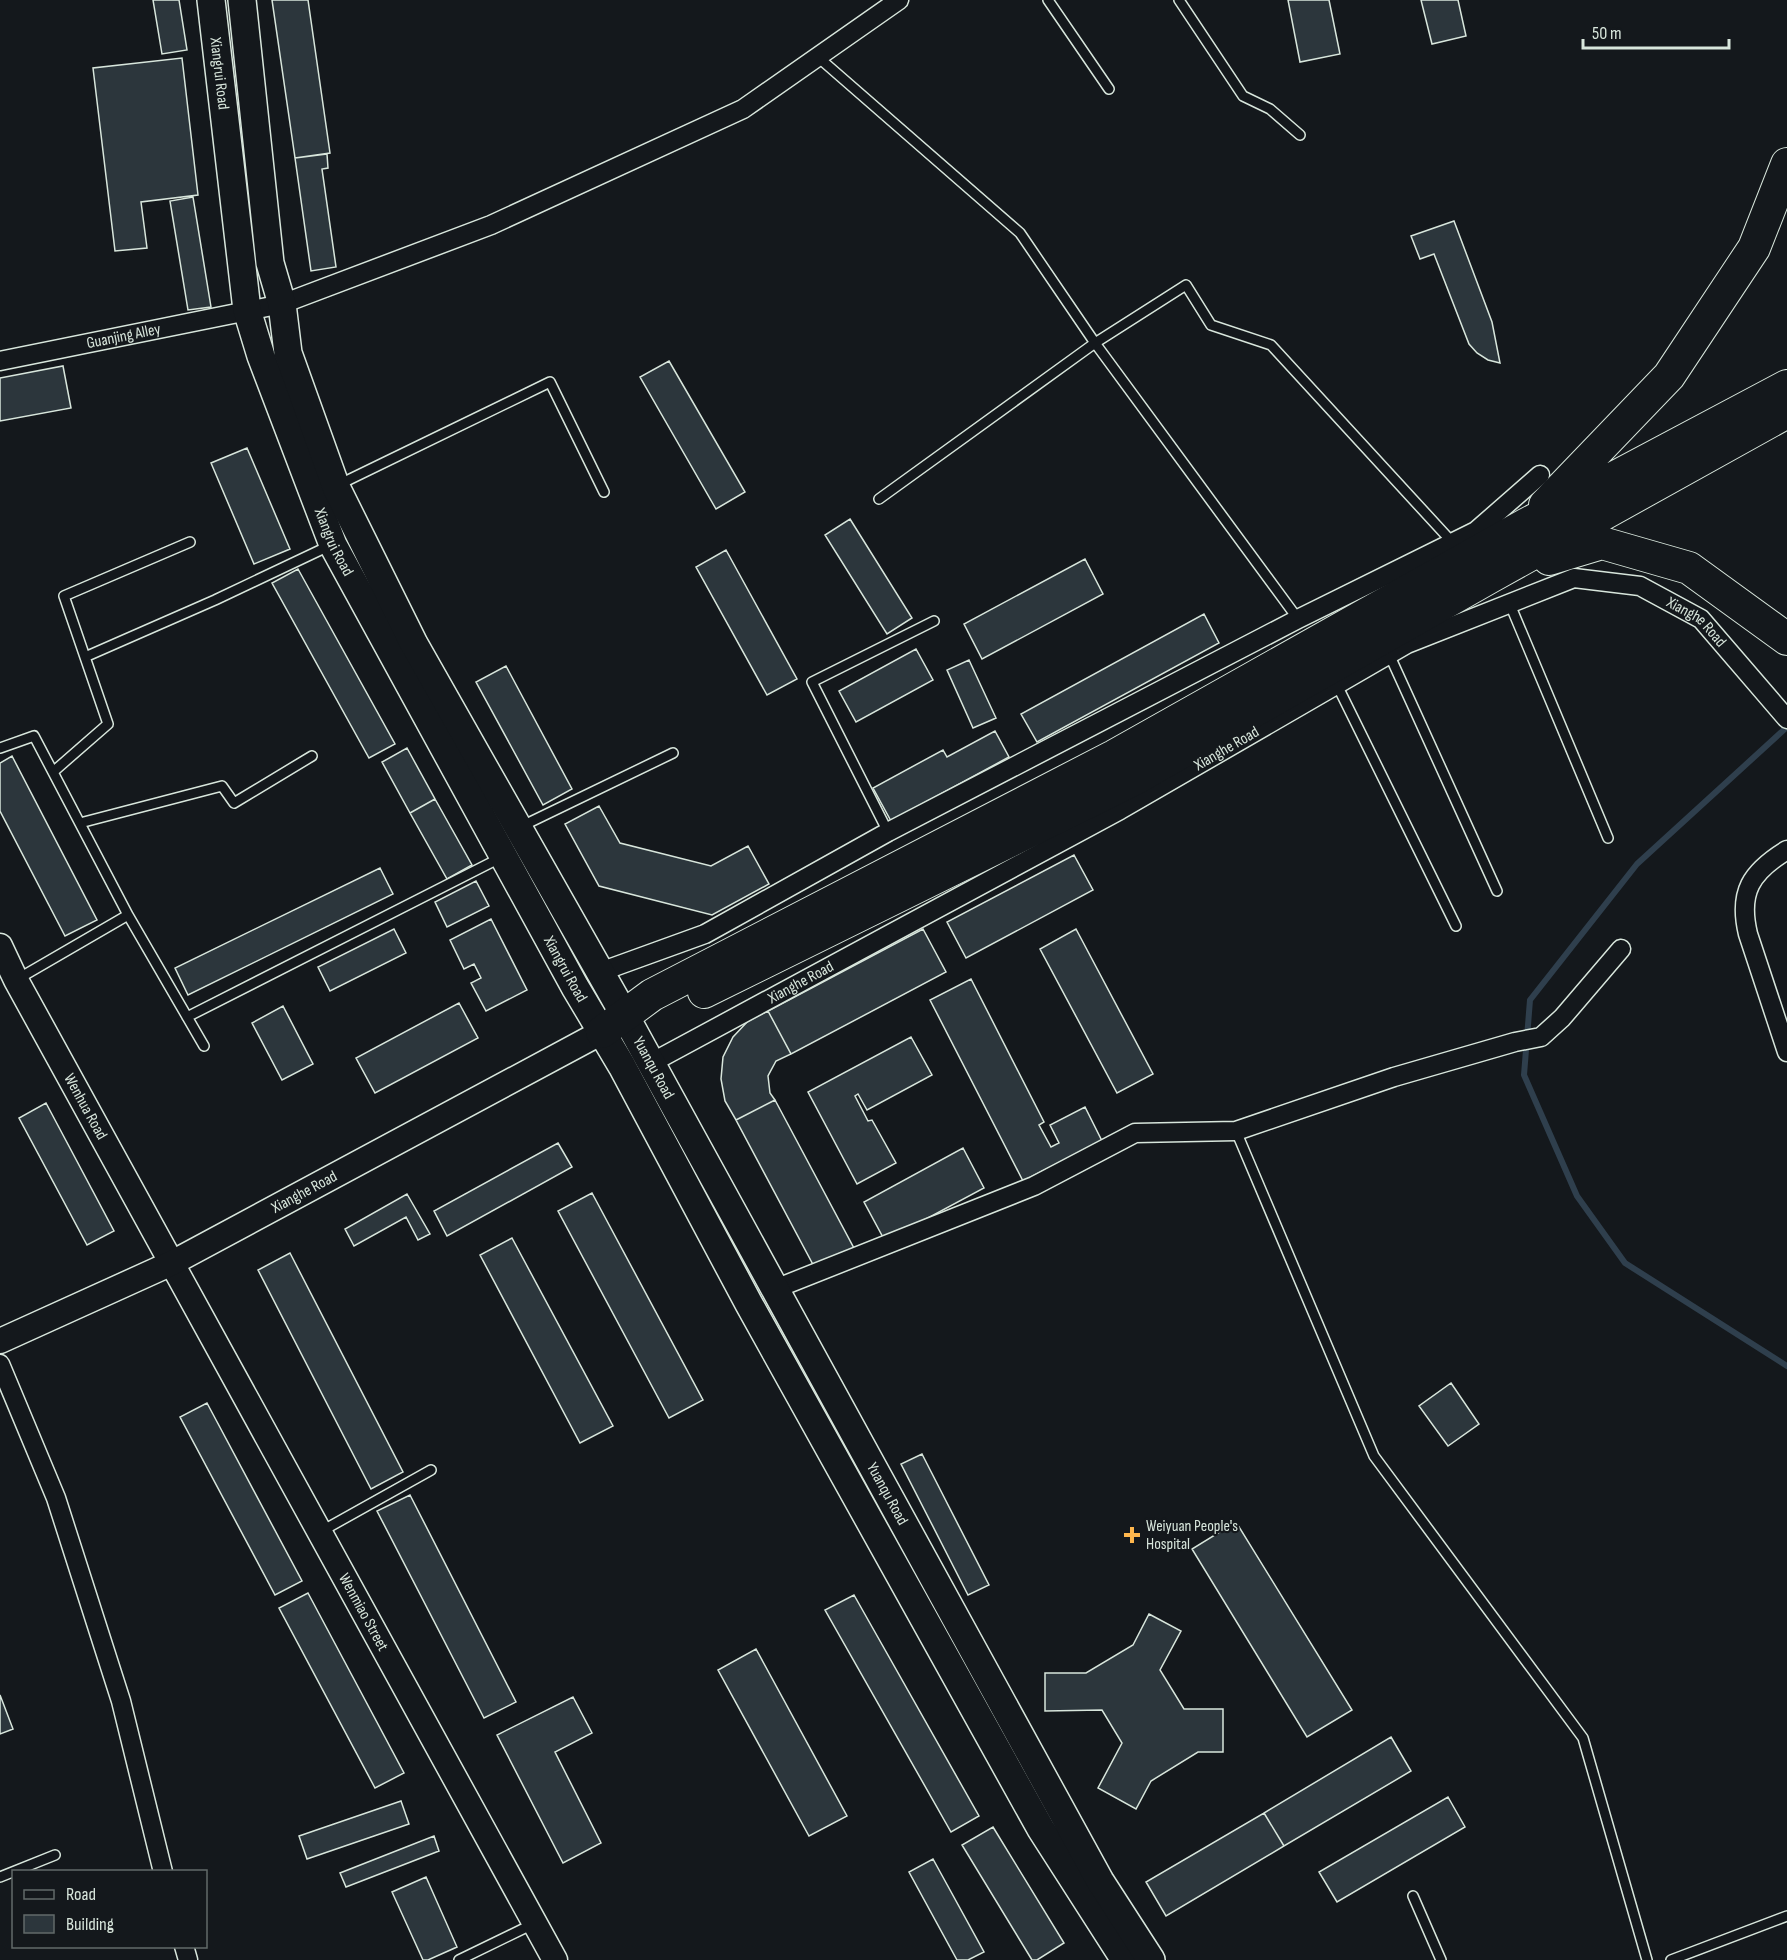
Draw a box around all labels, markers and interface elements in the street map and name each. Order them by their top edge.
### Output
scale bar [1583,12,1728,50]
text: 50 m [1592,23,1622,44]
street label: Xiangrui Road [206,35,233,111]
street label: Guanjing Alley [85,319,162,353]
street label: Xiangrui Road [310,504,358,579]
street label: Xianghe Road [1662,592,1730,651]
street label: Xianghe Road [1190,722,1262,775]
street label: Xiangrui Road [539,932,591,1006]
street label: Xianghe Road [764,957,837,1008]
street label: Yuanqu Road [629,1033,678,1102]
street label: Wenhua Road [60,1070,111,1143]
street label: Xianghe Road [267,1167,340,1218]
street label: Yuanqu Road [863,1459,912,1528]
place label: Weiyuan People's Hospital [1146,1517,1238,1554]
marker: Weiyuan People's Hospital [1123,1526,1141,1544]
street label: Wenmiao Street [335,1570,393,1654]
legend [12,1870,207,1948]
text: Road [66,1884,96,1905]
text: Building [66,1914,114,1935]

